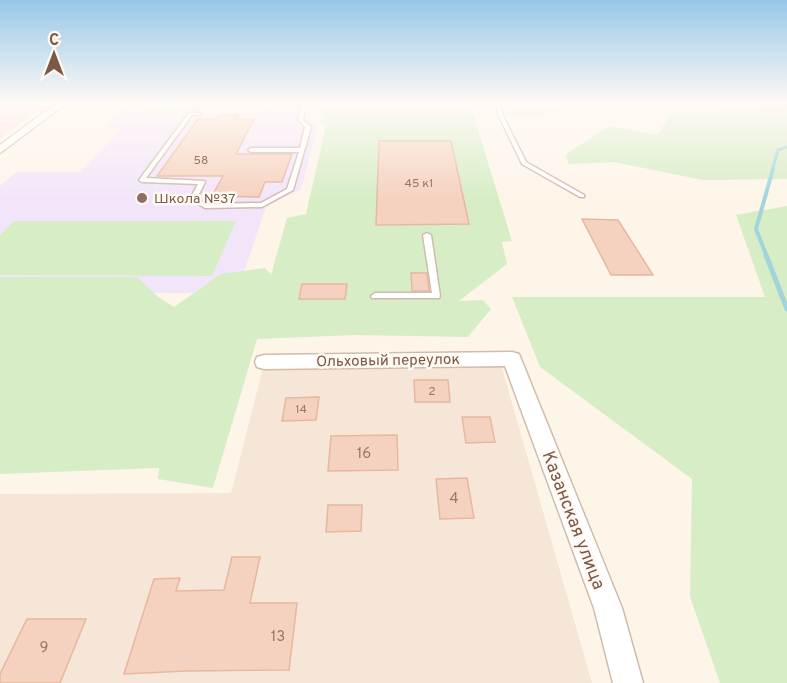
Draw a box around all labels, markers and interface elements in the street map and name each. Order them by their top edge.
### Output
north arrow [24,24,84,84]
text: С [49,31,59,51]
house number: 58 [194,153,208,169]
house number: 45 к1 [404,176,434,192]
marker: Школа №37 [135,191,149,205]
place label: Школа №37 [154,191,236,208]
street label: Ольховый переулок [316,351,460,372]
house number: 2 [428,384,436,400]
house number: 14 [295,402,307,418]
house number: 16 [357,445,371,464]
street label: Казанская улица [536,448,610,593]
house number: 4 [449,490,459,509]
house number: 13 [271,628,285,647]
house number: 9 [40,639,48,658]

